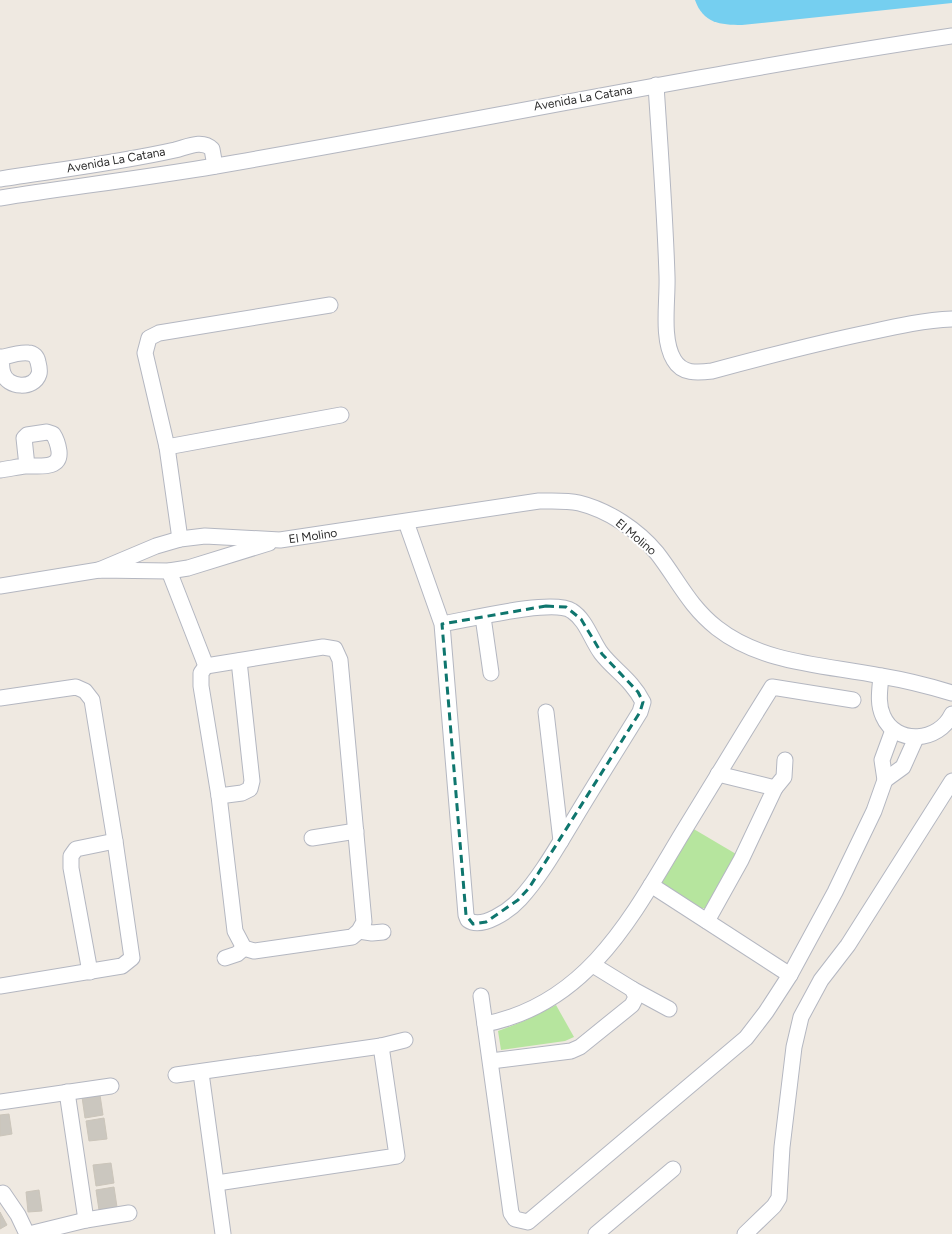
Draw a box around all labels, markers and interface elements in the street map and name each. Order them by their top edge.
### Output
street label: Avenida La Catana [533,82,633,114]
street label: Avenida La Catana [66,144,166,176]
street label: El Molino [613,516,659,558]
street label: El Molino [288,526,338,546]

